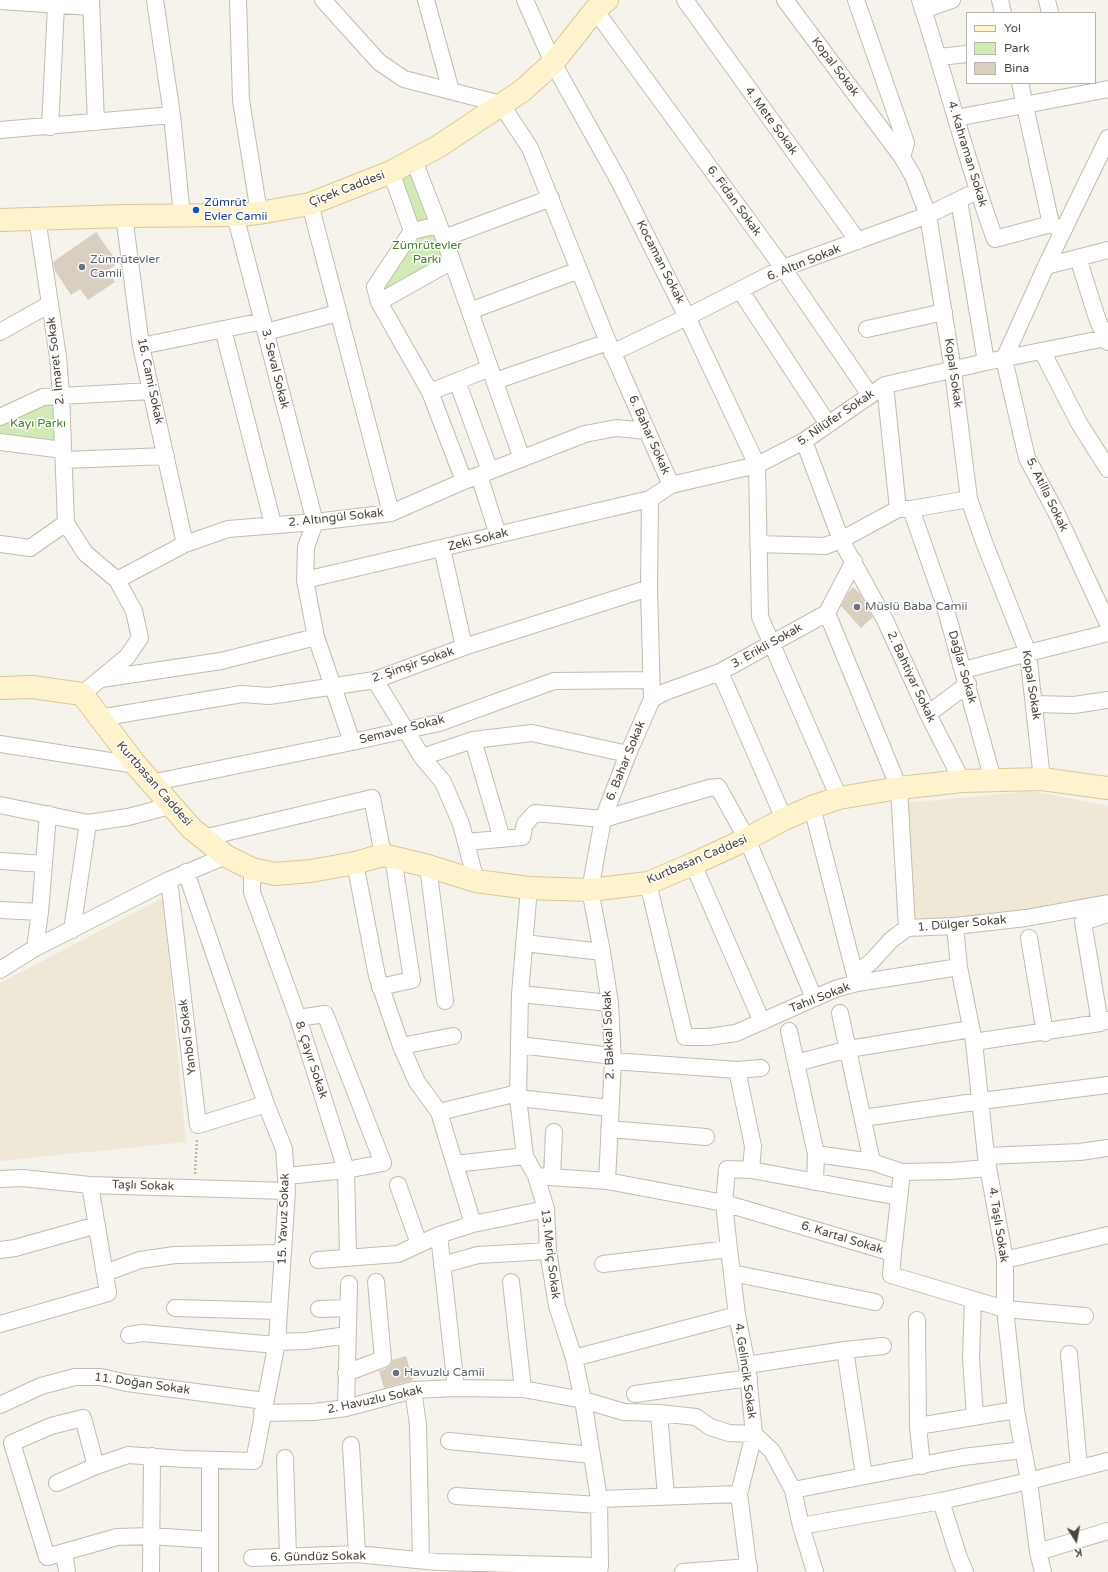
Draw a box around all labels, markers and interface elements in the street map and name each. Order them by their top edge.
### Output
legend [966,12,1096,84]
text: Yol [1004,21,1021,35]
street label: Kopal Sokak [808,35,862,99]
text: Park [1004,41,1030,55]
text: Bina [1004,61,1029,75]
street label: 4. Mete Sokak [741,84,801,158]
street label: 4. Kahraman Sokak [944,99,990,209]
street label: 6. Fidan Sokak [704,163,764,239]
street label: Çiçek Caddesi [307,168,387,210]
place label: Zümrüt Evler Camii [204,196,267,224]
marker: Zümrüt Evler Camii [191,205,201,215]
street label: Kocaman Sokak [633,218,687,306]
park label: Zümrütevler Parkı [392,239,462,267]
street label: 6. Altın Sokak [765,242,843,284]
place label: Zümrütevler Camii [90,253,160,281]
marker: Zümrütevler Camii [77,262,87,272]
street label: 2. İmaret Sokak [44,316,68,406]
street label: 3. Seval Sokak [258,328,292,410]
street label: 16. Cami Sokak [134,337,166,425]
street label: Kopal Sokak [941,337,965,409]
street label: 5. Nilüfer Sokak [795,387,877,449]
street label: 6. Bahar Sokak [625,393,673,477]
park label: Kayı Parkı [10,417,66,431]
street label: 5. Atilla Sokak [1023,456,1071,534]
street label: 2. Altıngül Sokak [288,506,384,530]
street label: Zeki Sokak [446,526,510,554]
place label: Müslü Baba Camii [865,600,967,614]
marker: Müslü Baba Camii [852,602,862,612]
street label: 3. Erikli Sokak [729,621,805,671]
street label: 2. Bahtiyar Sokak [884,629,938,725]
street label: Dağlar Sokak [945,629,979,705]
street label: 2. Şimşir Sokak [370,644,456,686]
street label: Kopal Sokak [1018,649,1044,721]
street label: Semaver Sokak [358,712,446,748]
street label: 6. Bahar Sokak [603,719,649,803]
street label: Kurtbasan Caddesi [113,739,195,829]
street label: Kurtbasan Caddesi [645,832,749,888]
street label: 1. Dülger Sokak [917,913,1007,935]
street label: Tahıl Sokak [788,980,852,1016]
street label: 2. Bakkal Sokak [600,990,618,1080]
street label: Yanbol Sokak [176,998,200,1076]
street label: 8. Çayır Sokak [292,1020,330,1100]
street label: 15. Yavuz Sokak [275,1173,293,1265]
street label: Taşlı Sokak [112,1178,174,1194]
street label: 4. Taşlı Sokak [985,1186,1011,1264]
street label: 13. Meriç Sokak [537,1208,563,1300]
street label: 6. Kartal Sokak [799,1219,885,1257]
street label: 4. Gelincik Sokak [731,1322,759,1420]
place label: Havuzlu Camii [404,1366,485,1380]
marker: Havuzlu Camii [391,1368,401,1378]
street label: 11. Doğan Sokak [93,1370,191,1398]
street label: 2. Havuzlu Sokak [326,1383,424,1417]
north arrow [1056,1520,1096,1560]
text: K [1074,1545,1083,1559]
street label: 6. Gündüz Sokak [270,1549,366,1565]

